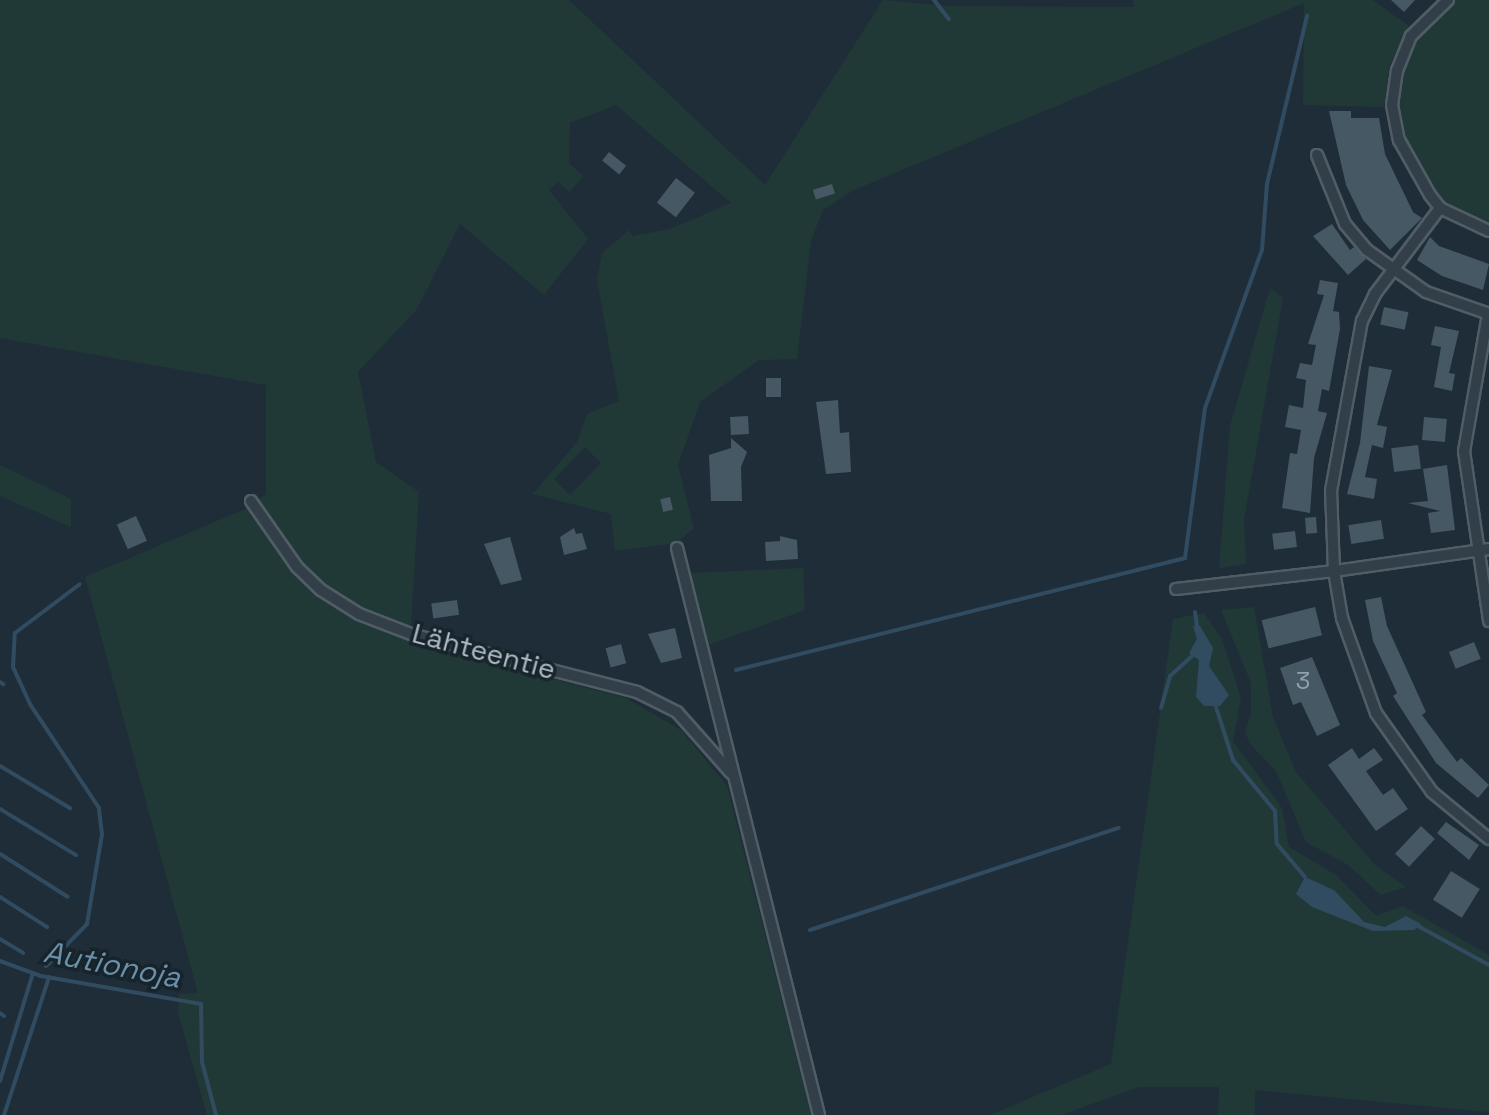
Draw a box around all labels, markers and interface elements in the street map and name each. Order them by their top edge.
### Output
street label: Lähteentie [409,616,559,686]
house number: 3 [1296,667,1310,695]
water label: Autionoja [41,934,183,996]

